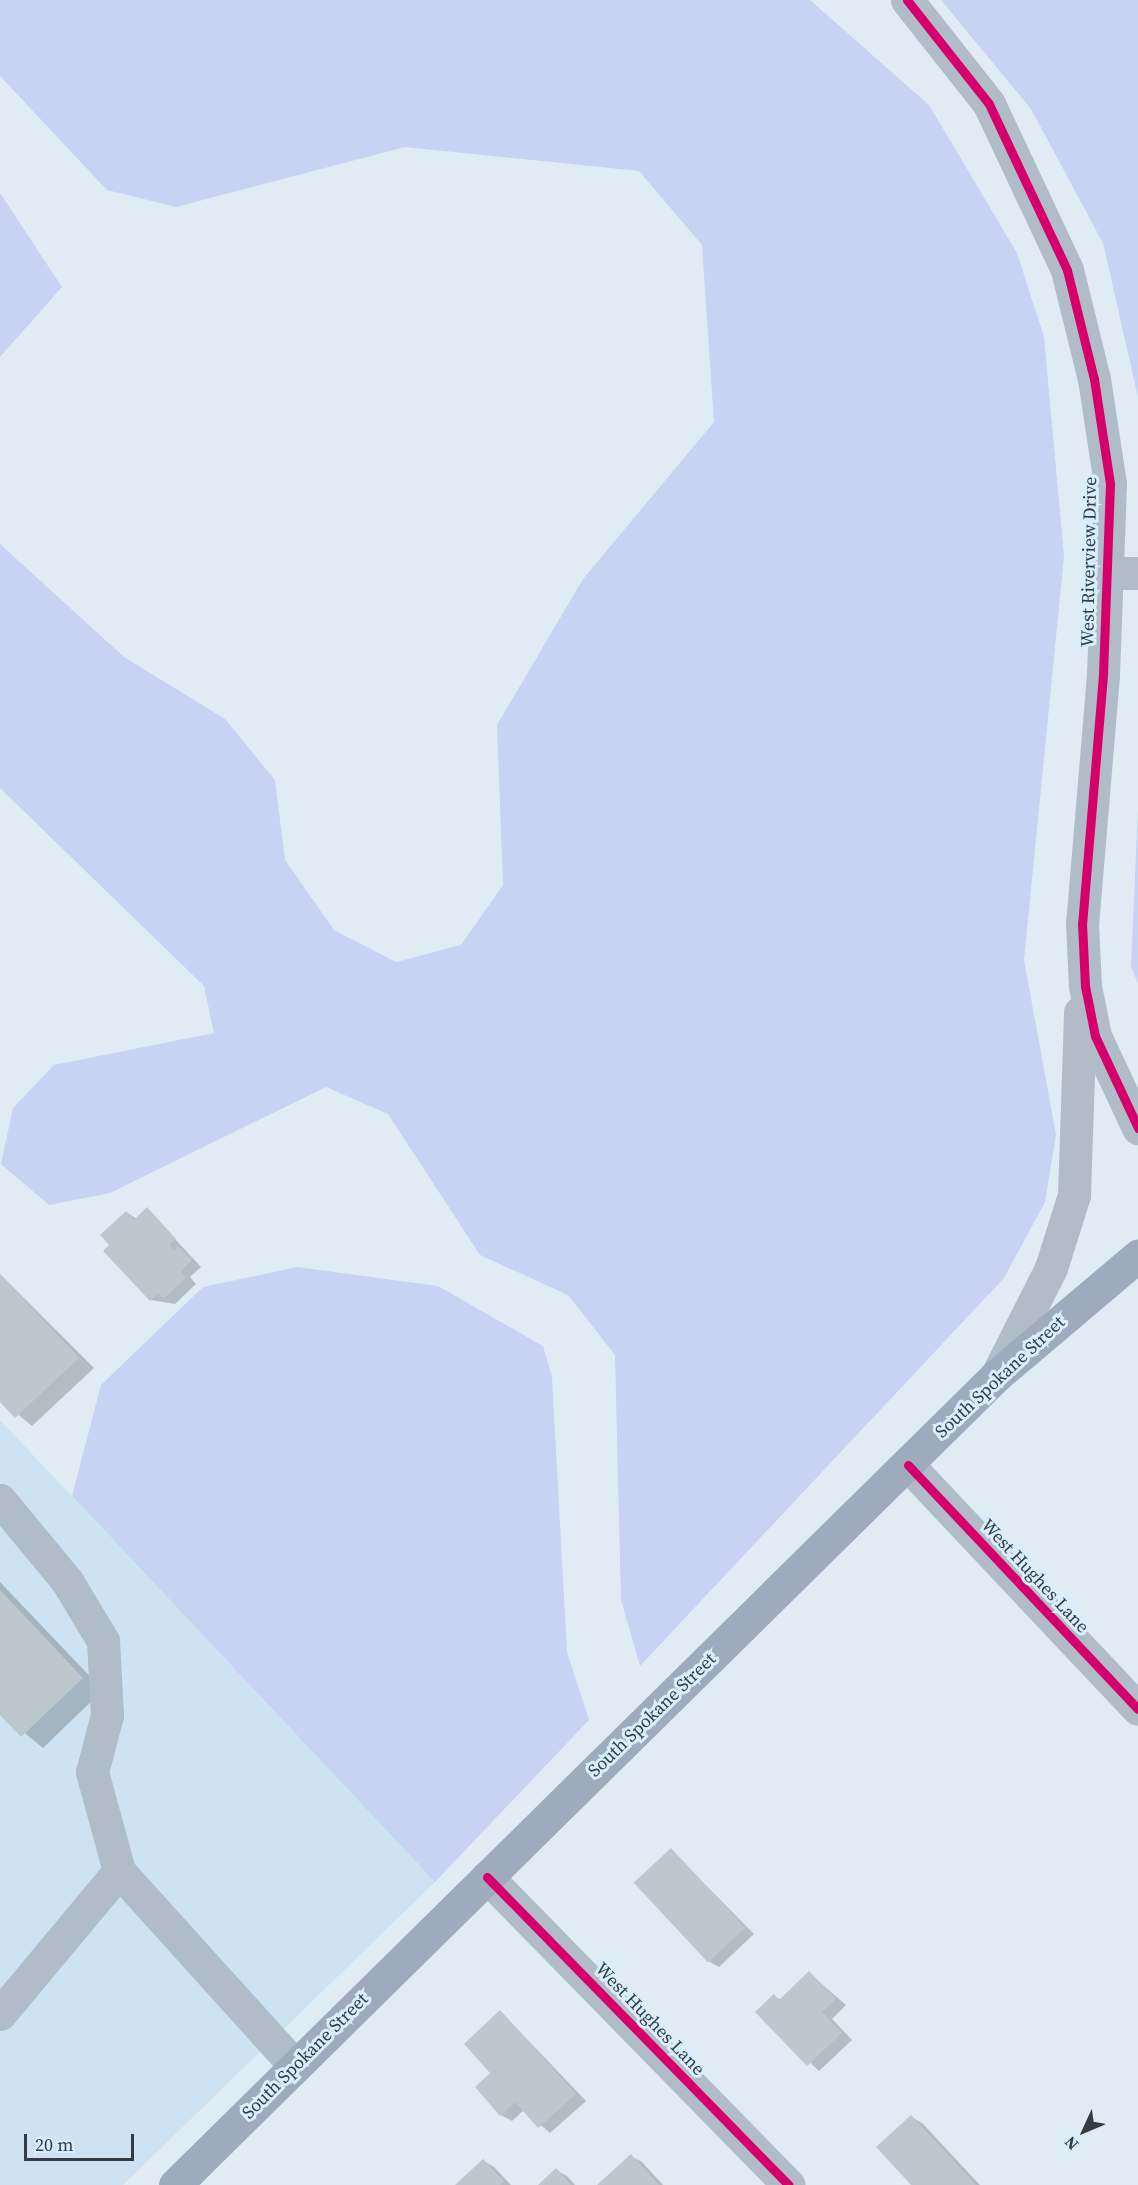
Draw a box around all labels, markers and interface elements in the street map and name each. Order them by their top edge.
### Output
street label: West Riverview Drive [1077,477,1101,647]
street label: South Spokane Street [931,1311,1069,1443]
street label: West Hughes Lane [977,1514,1093,1638]
street label: South Spokane Street [584,1648,720,1782]
street label: West Hughes Lane [591,1958,709,2080]
street label: South Spokane Street [238,1989,372,2123]
north arrow [1054,2101,1114,2161]
scale bar [27,2122,136,2160]
text: 20 m [35,2132,73,2157]
text: N [1059,2132,1083,2155]

